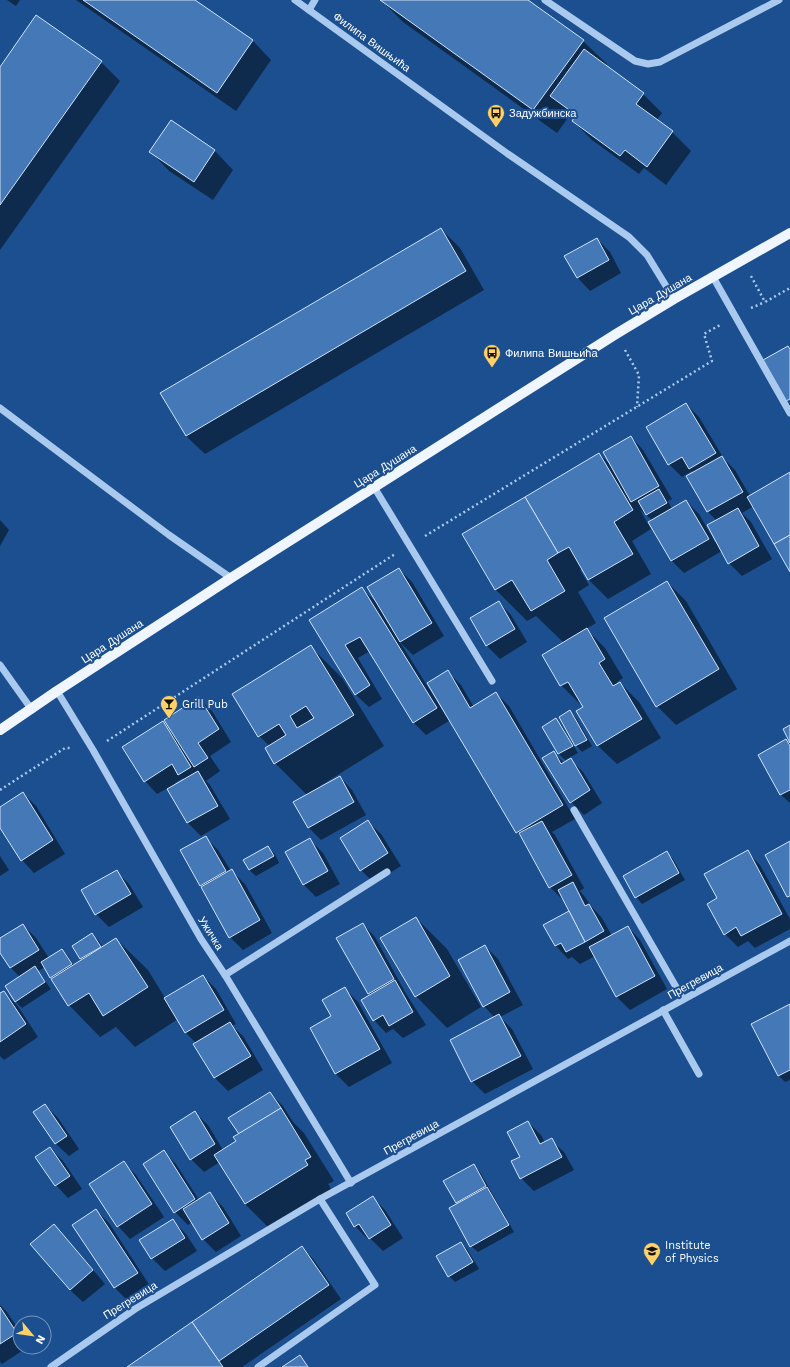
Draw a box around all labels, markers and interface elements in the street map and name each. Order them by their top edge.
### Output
street label: Филипа Вишњића [330,10,414,75]
bus stop icon: Задужбинска [486,103,506,128]
place label: Задужбинска [509,107,577,120]
street label: Цара Душана [626,271,695,318]
bus stop icon: Филипа Вишњића [482,343,502,368]
place label: Филипа Вишњића [505,347,598,360]
street label: Цара Душана [352,442,419,491]
street label: Цара Душана [79,616,146,666]
bar icon: Grill Pub [159,694,179,719]
place label: Grill Pub [182,698,228,711]
street label: Ужичка [195,914,226,953]
street label: Прегревица [666,961,726,1002]
street label: Прегревица [382,1117,442,1158]
place label: Institute of Physics [665,1239,719,1265]
school or university icon: Institute of Physics [642,1241,662,1266]
street label: Прегревица [101,1278,160,1322]
north arrow [12,1315,52,1355]
text: N [33,1333,48,1346]

